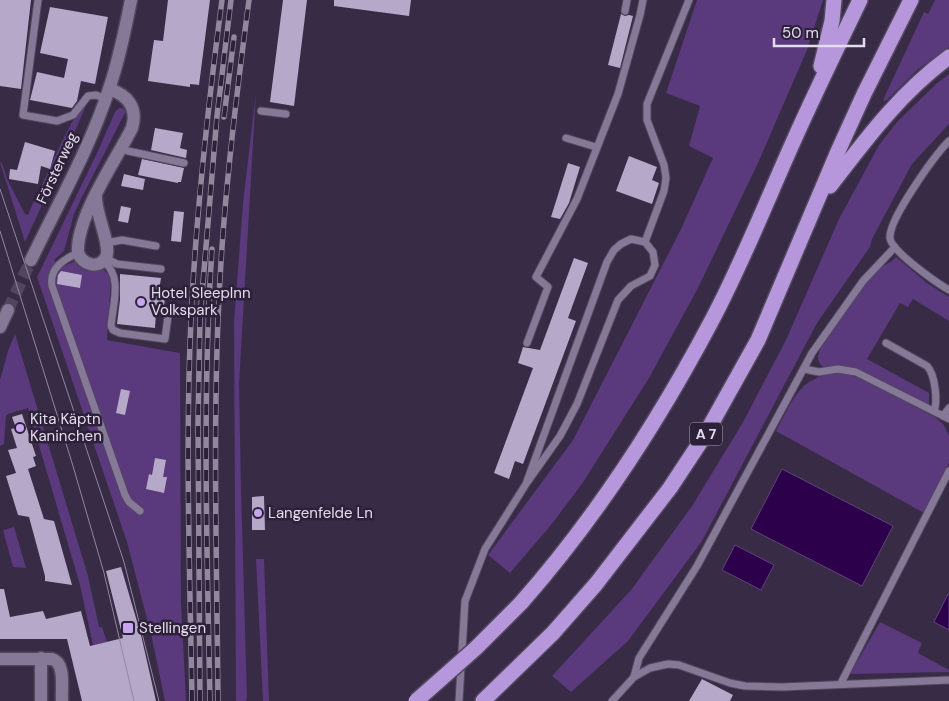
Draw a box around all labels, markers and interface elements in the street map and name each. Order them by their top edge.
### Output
scale bar [774,15,864,47]
text: 50 m [782,23,819,43]
street label: Försterweg [32,129,82,207]
place label: Hotel SleepInn Volkspark [151,283,251,320]
marker: Hotel SleepInn Volkspark [135,296,147,308]
place label: Kita Käptn Kaninchen [30,409,102,446]
marker: Kita Käptn Kaninchen [14,422,26,434]
road number: A 7 [690,422,722,446]
place label: Langenfelde Ln [268,503,373,523]
marker: Langenfelde Ln [252,507,264,519]
place label: Stellingen [139,618,206,638]
marker: Stellingen [121,621,135,635]

